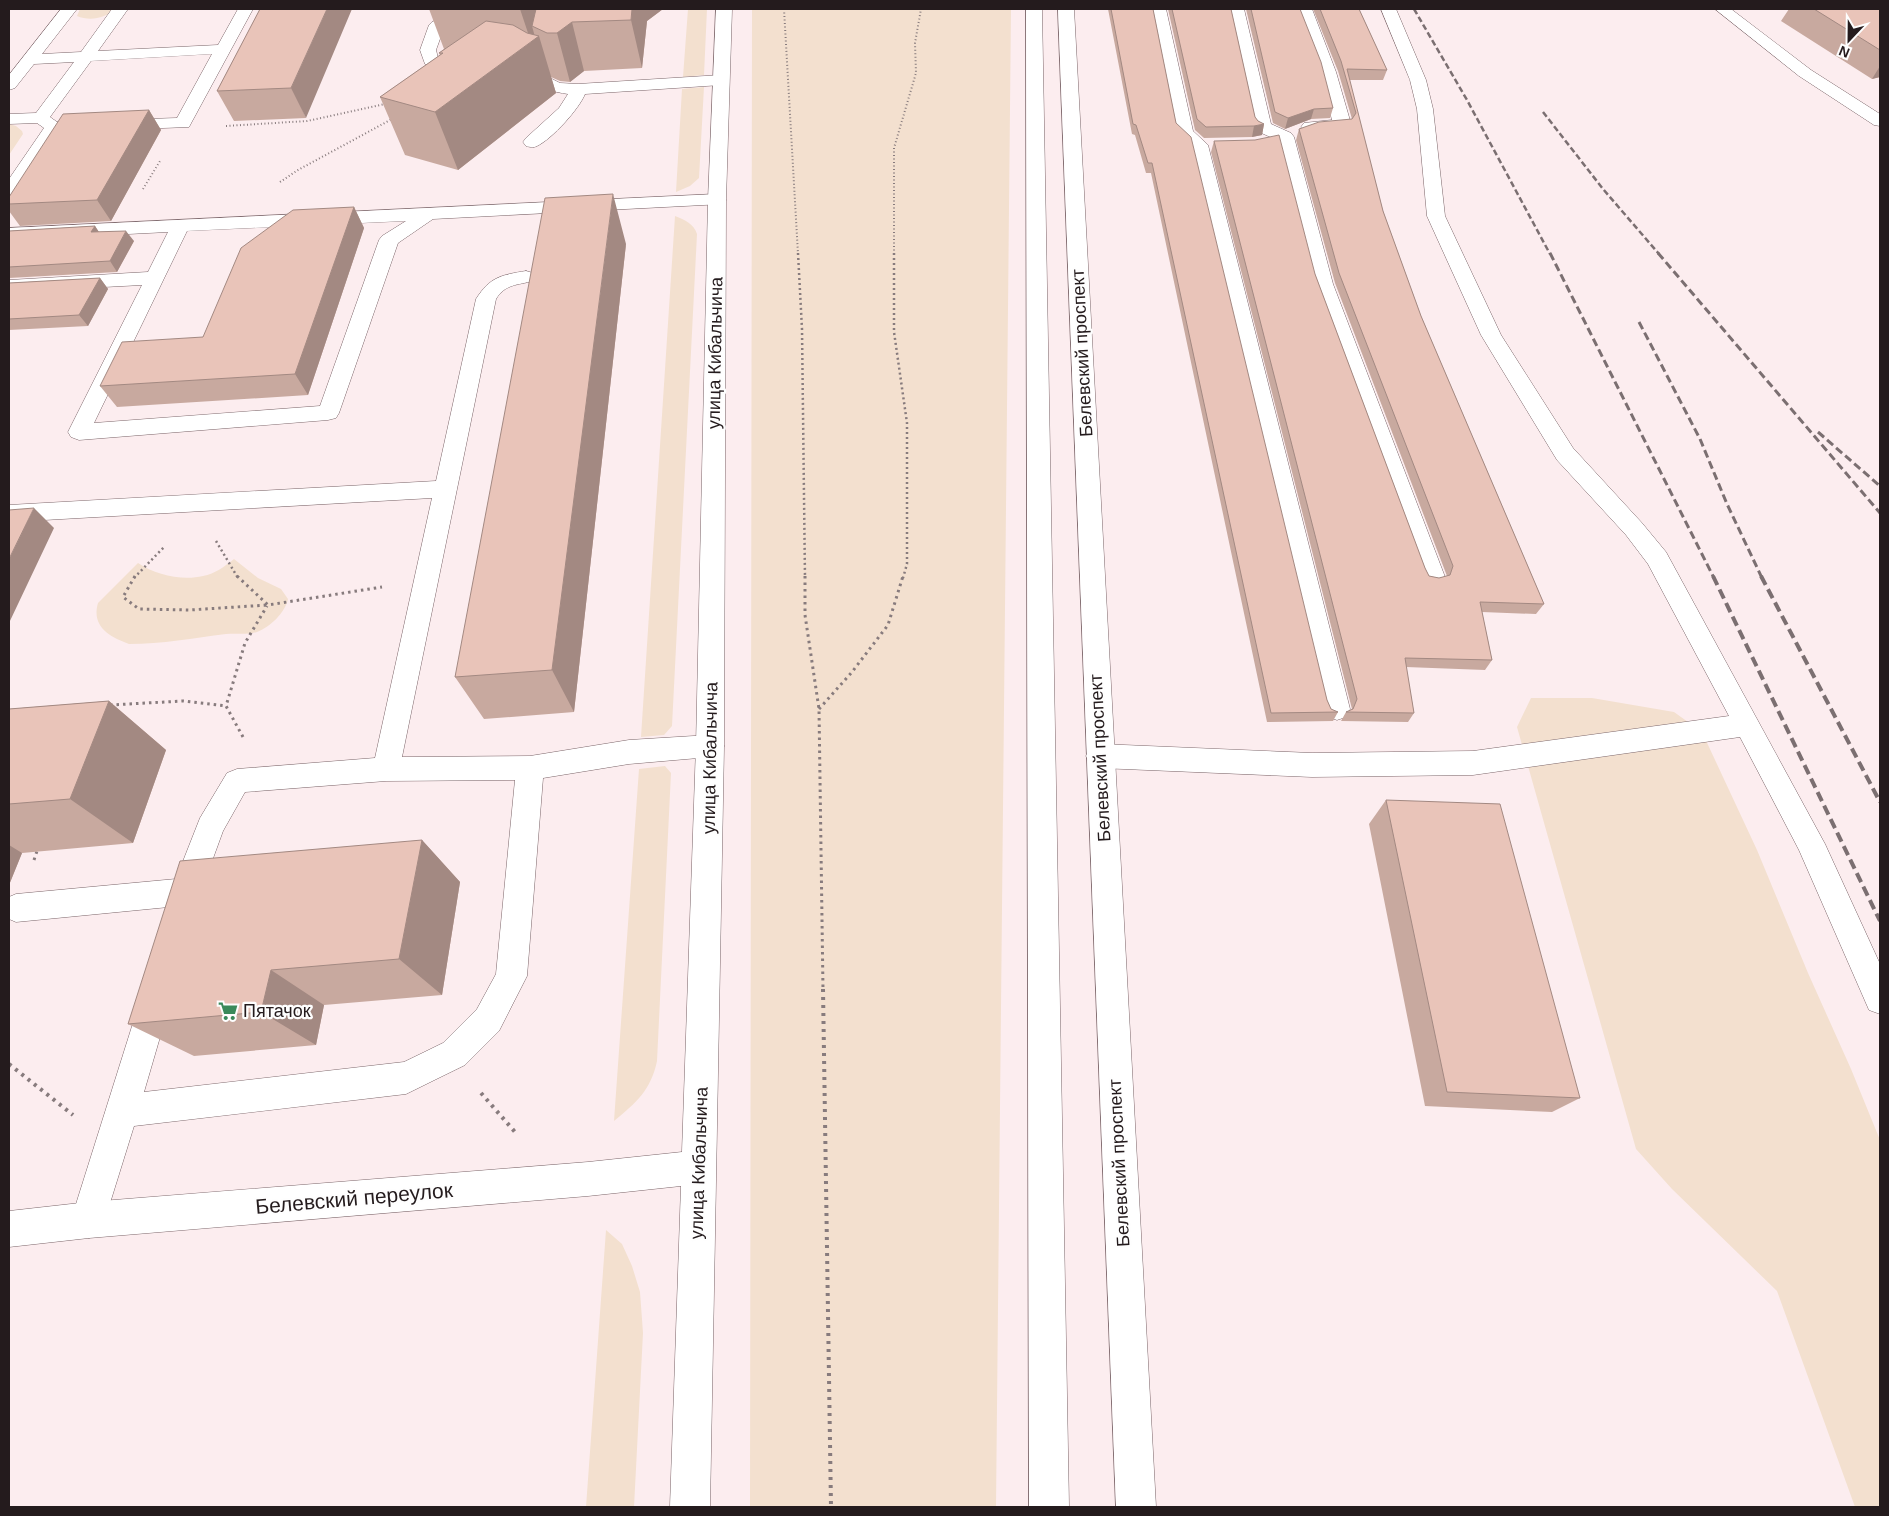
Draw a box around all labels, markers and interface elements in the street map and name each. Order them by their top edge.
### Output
north arrow [1824,15,1874,65]
text: N [1836,43,1852,61]
street label: Белевский проспект [1068,269,1096,437]
street label: улица Кибальчича [704,276,726,429]
street label: Белевский проспект [1086,674,1114,842]
street label: улица Кибальчича [699,681,721,834]
supermarket icon: Пятачок [217,1000,239,1022]
place label: Пятачок [243,1001,311,1021]
street label: Белевский проспект [1105,1079,1133,1247]
street label: улица Кибальчича [686,1085,712,1240]
street label: Белевский переулок [254,1178,455,1218]

